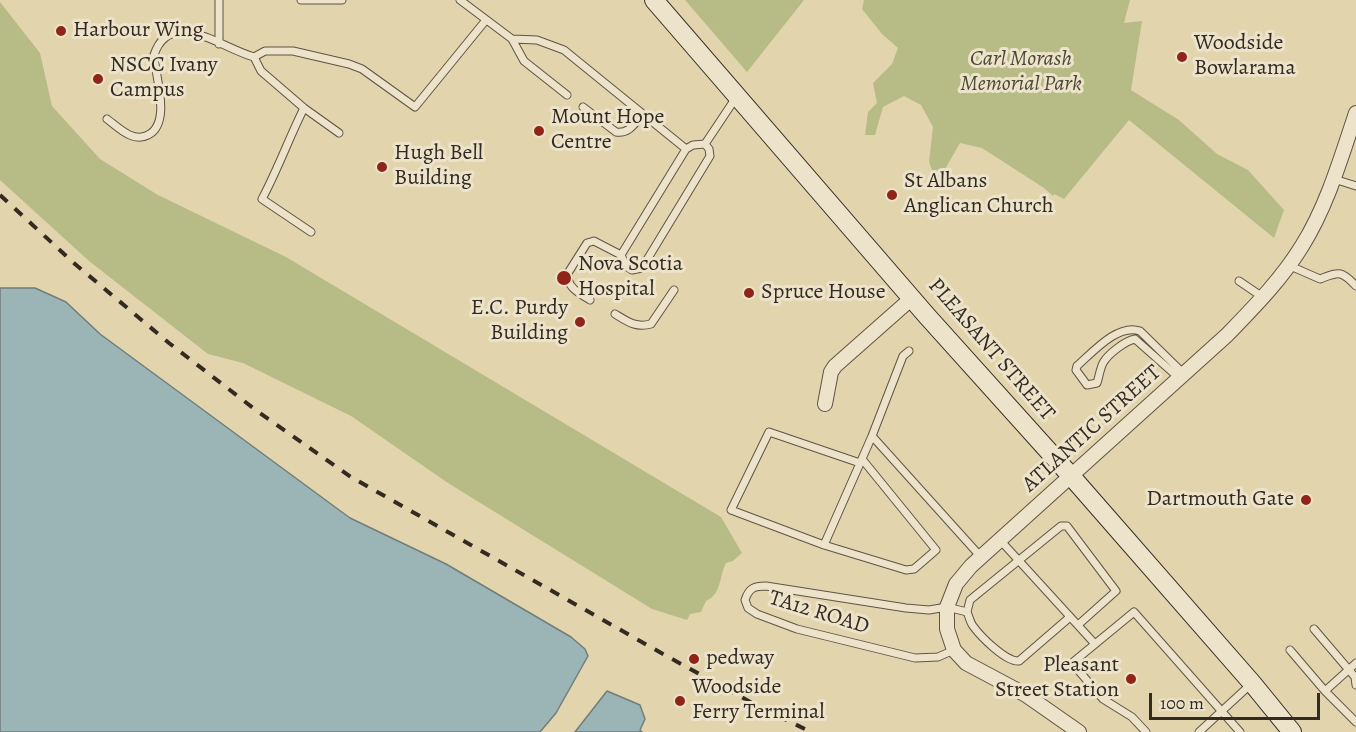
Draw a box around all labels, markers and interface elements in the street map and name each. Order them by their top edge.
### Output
place label: Harbour Wing [73,18,204,44]
marker: Harbour Wing [54,24,68,38]
place label: Woodside Bowlarama [1194,31,1296,82]
park label: Carl Morash Memorial Park [960,47,1082,98]
marker: Woodside Bowlarama [1175,50,1189,64]
place label: NSCC Ivany Campus [110,53,218,104]
marker: NSCC Ivany Campus [91,72,105,86]
place label: Mount Hope Centre [551,105,664,156]
marker: Mount Hope Centre [532,124,546,138]
place label: Hugh Bell Building [394,141,483,192]
marker: Hugh Bell Building [375,160,389,174]
place label: St Albans Anglican Church [904,169,1054,220]
marker: St Albans Anglican Church [885,188,899,202]
place label: Nova Scotia Hospital [578,252,683,304]
marker: Nova Scotia Hospital [555,269,573,287]
street label: PLEASANT STREET [922,273,1060,427]
place label: Spruce House [761,280,886,306]
marker: Spruce House [742,286,756,300]
place label: E.C. Purdy Building [471,296,568,348]
marker: E.C. Purdy Building [573,315,587,329]
street label: ATLANTIC STREET [1017,360,1167,498]
place label: Dartmouth Gate [1146,487,1294,513]
marker: Dartmouth Gate [1299,493,1313,507]
street label: TA12 ROAD [766,585,872,641]
place label: pedway [706,646,774,672]
marker: pedway [687,652,701,666]
place label: Pleasant Street Station [995,653,1119,704]
marker: Pleasant Street Station [1124,672,1138,686]
place label: Woodside Ferry Terminal [692,675,825,726]
scale bar [1152,681,1323,719]
text: 100 m [1160,691,1204,715]
marker: Woodside Ferry Terminal [673,694,687,708]

